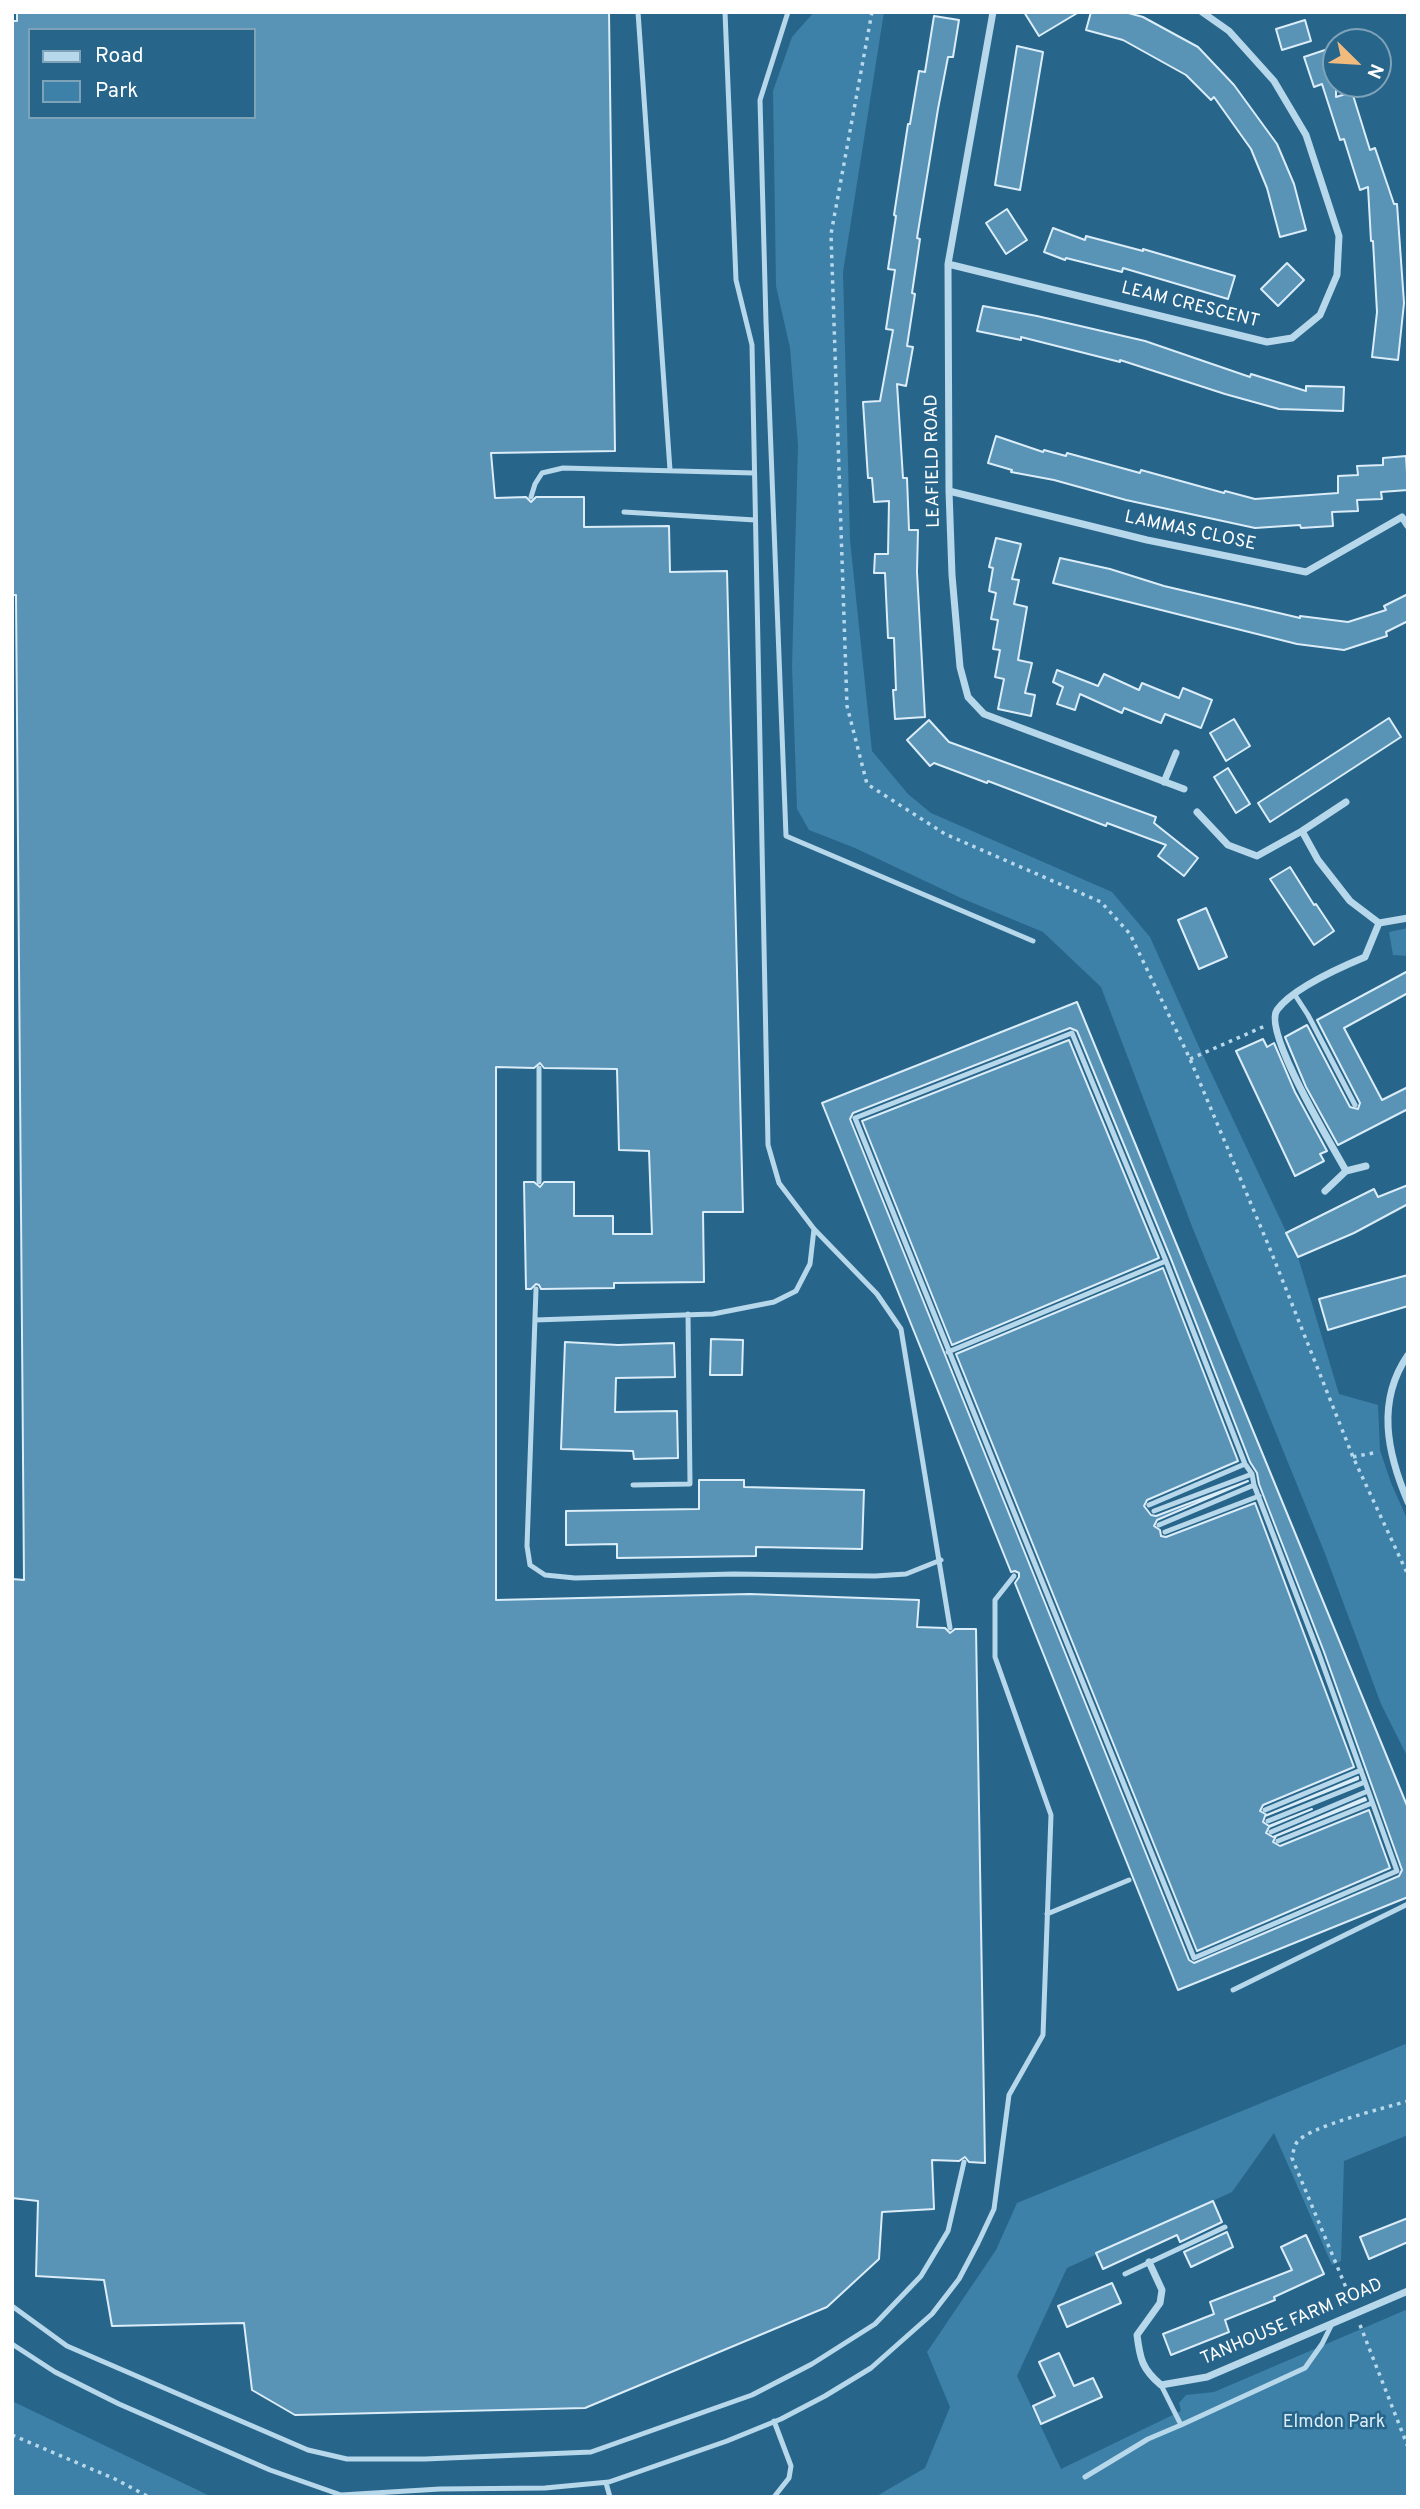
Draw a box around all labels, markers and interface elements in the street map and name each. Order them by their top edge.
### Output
legend [28,28,256,119]
north arrow [1322,28,1392,98]
text: Road [95,43,144,70]
text: N [1361,60,1388,82]
text: Park [95,78,138,105]
street label: LEAM CRESCENT [1119,278,1261,334]
street label: LEAFIELD ROAD [922,394,946,528]
street label: LAMMAS CLOSE [1122,508,1258,556]
street label: TANHOUSE FARM ROAD [1198,2275,1386,2371]
park label: Elmdon Park [1283,2412,1385,2434]

